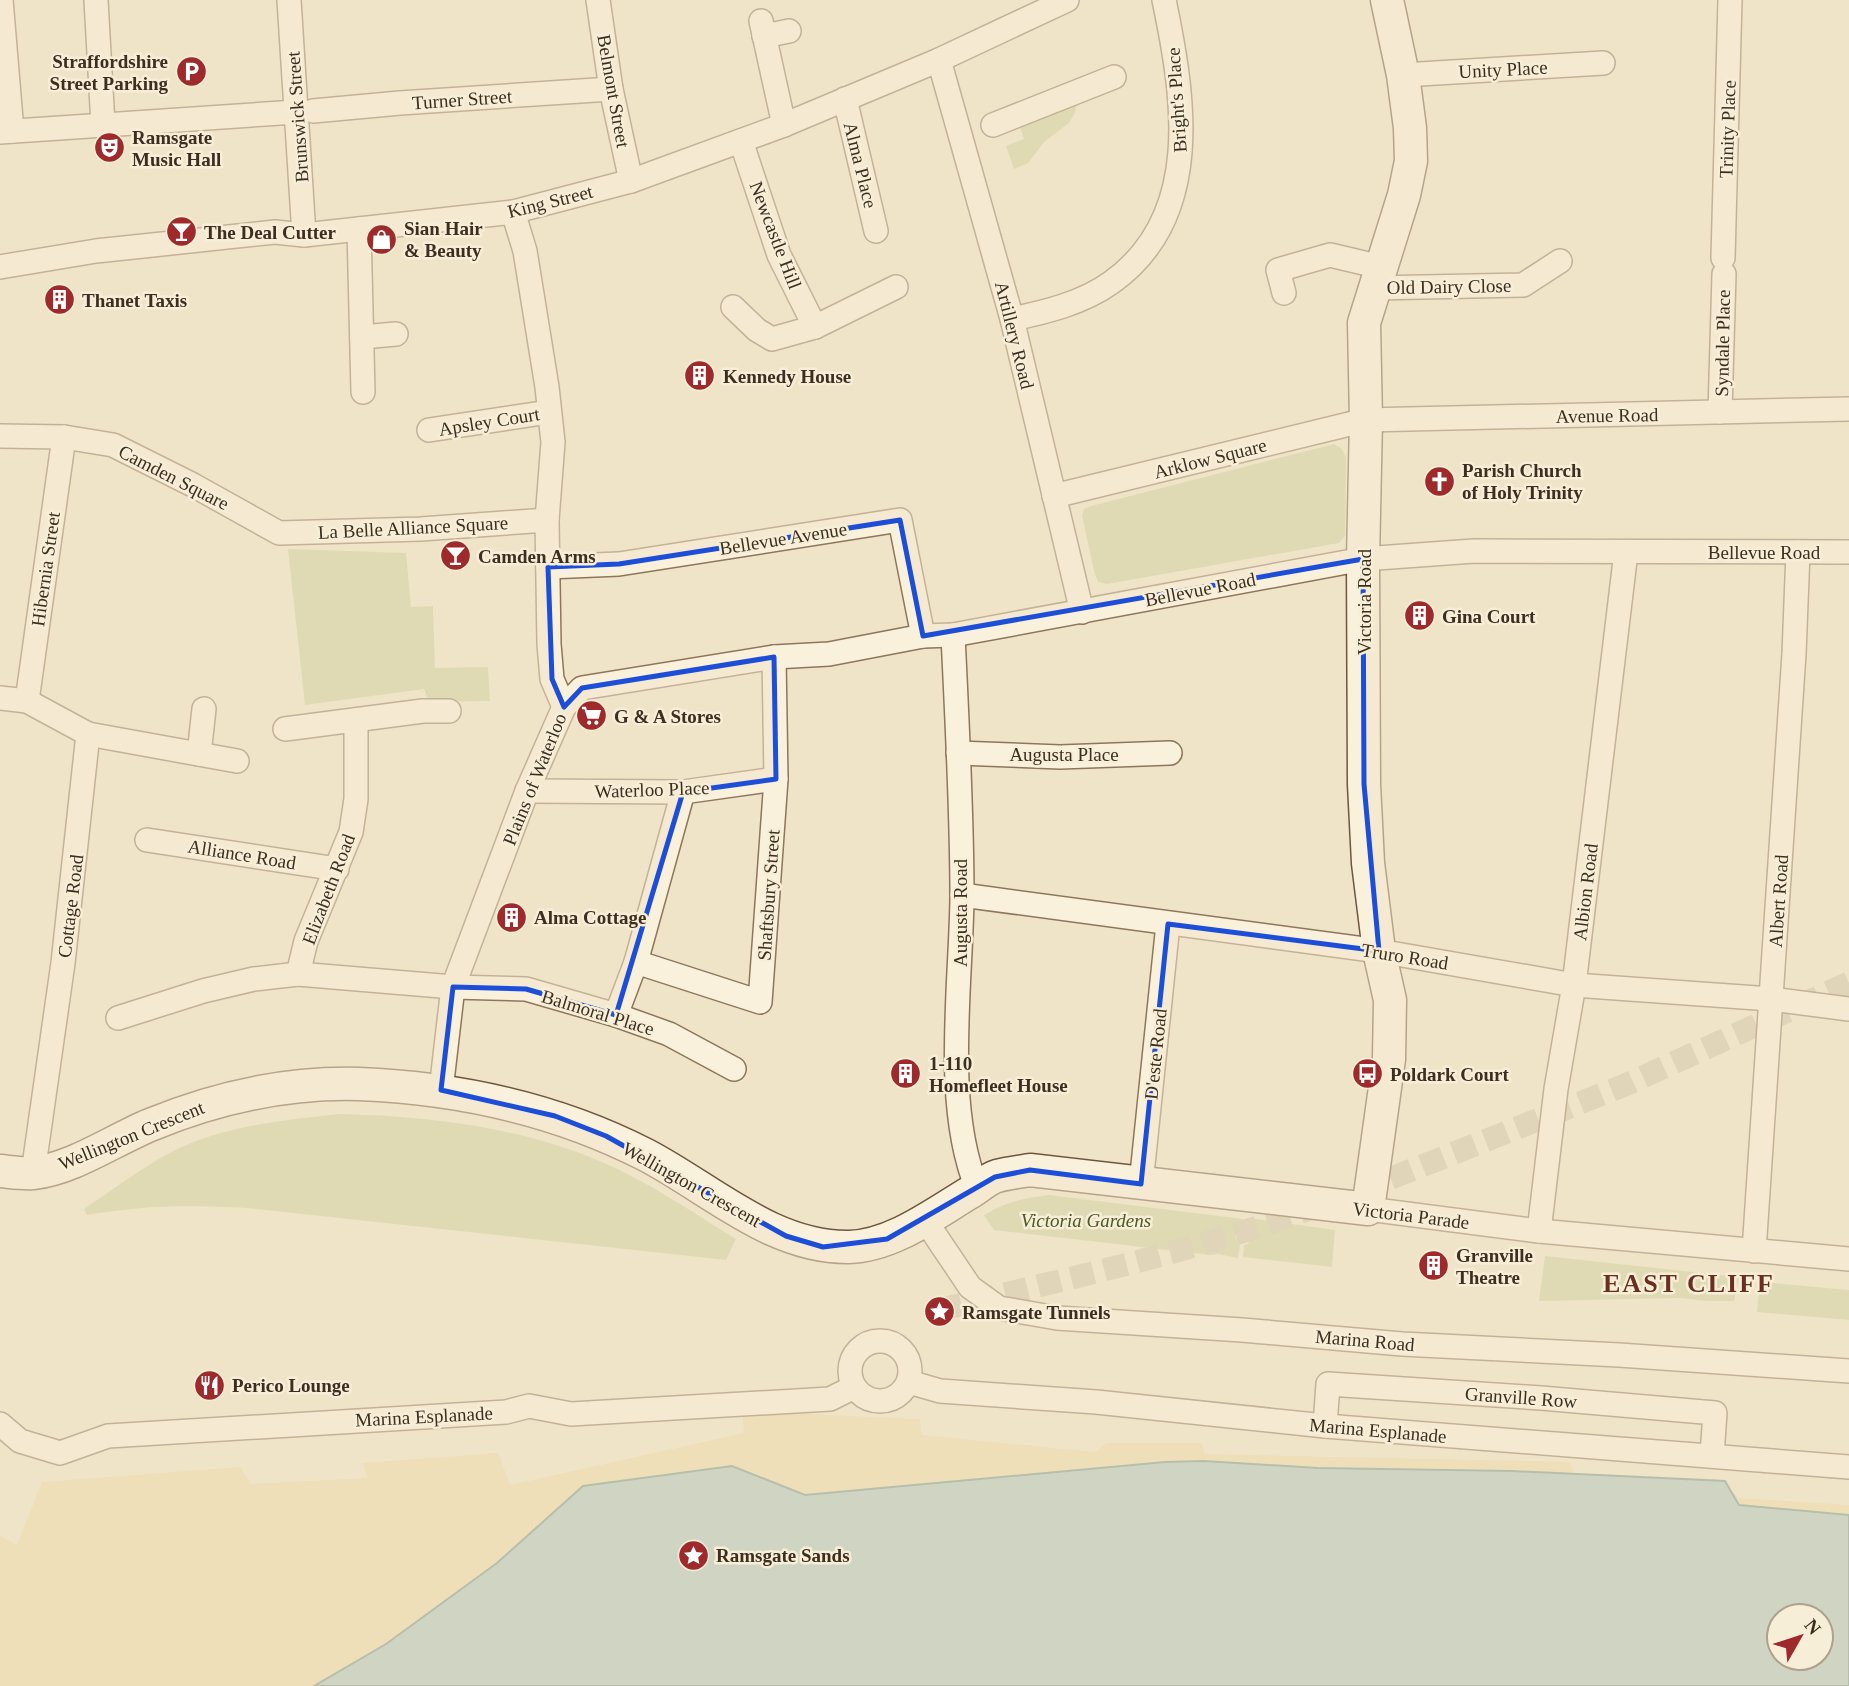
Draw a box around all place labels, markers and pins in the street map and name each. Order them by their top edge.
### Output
place label: Straffordshire Street Parking [50,51,168,94]
parking icon: Straffordshire Street Parking [174,55,208,89]
place label: Ramsgate Music Hall [132,127,221,170]
theatre icon: Ramsgate Music Hall [92,131,126,165]
bar icon: The Deal Cutter [164,215,198,249]
place label: Sian Hair & Beauty [404,218,483,261]
place label: The Deal Cutter [204,222,336,243]
shop icon: Sian Hair & Beauty [364,222,398,256]
building icon: Thanet Taxis [42,283,76,317]
place label: Thanet Taxis [82,290,187,311]
building icon: Kennedy House [683,359,717,393]
place label: Kennedy House [723,366,851,387]
place label: Parish Church of Holy Trinity [1462,460,1583,503]
church icon: Parish Church of Holy Trinity [1422,464,1456,498]
bar icon: Camden Arms [438,539,472,573]
place label: Camden Arms [478,546,596,567]
building icon: Gina Court [1402,599,1436,633]
place label: Gina Court [1442,606,1536,627]
supermarket icon: G & A Stores [574,699,608,733]
place label: G & A Stores [614,706,721,727]
building icon: Alma Cottage [494,900,528,934]
place label: Alma Cottage [534,907,646,928]
place label: 1-110 Homefleet House [929,1053,1068,1096]
building icon: 1-110 Homefleet House [889,1057,923,1091]
bus stop icon: Poldark Court [1350,1057,1384,1091]
place label: Poldark Court [1390,1064,1509,1085]
place label: Granville Theatre [1456,1245,1533,1288]
building icon: Granville Theatre [1416,1249,1450,1283]
place icon: Ramsgate Tunnels [922,1295,956,1329]
place label: Ramsgate Tunnels [962,1302,1110,1323]
restaurant icon: Perico Lounge [192,1368,226,1402]
place label: Perico Lounge [232,1375,350,1396]
place icon: Ramsgate Sands [676,1538,710,1572]
place label: Ramsgate Sands [716,1545,850,1566]

